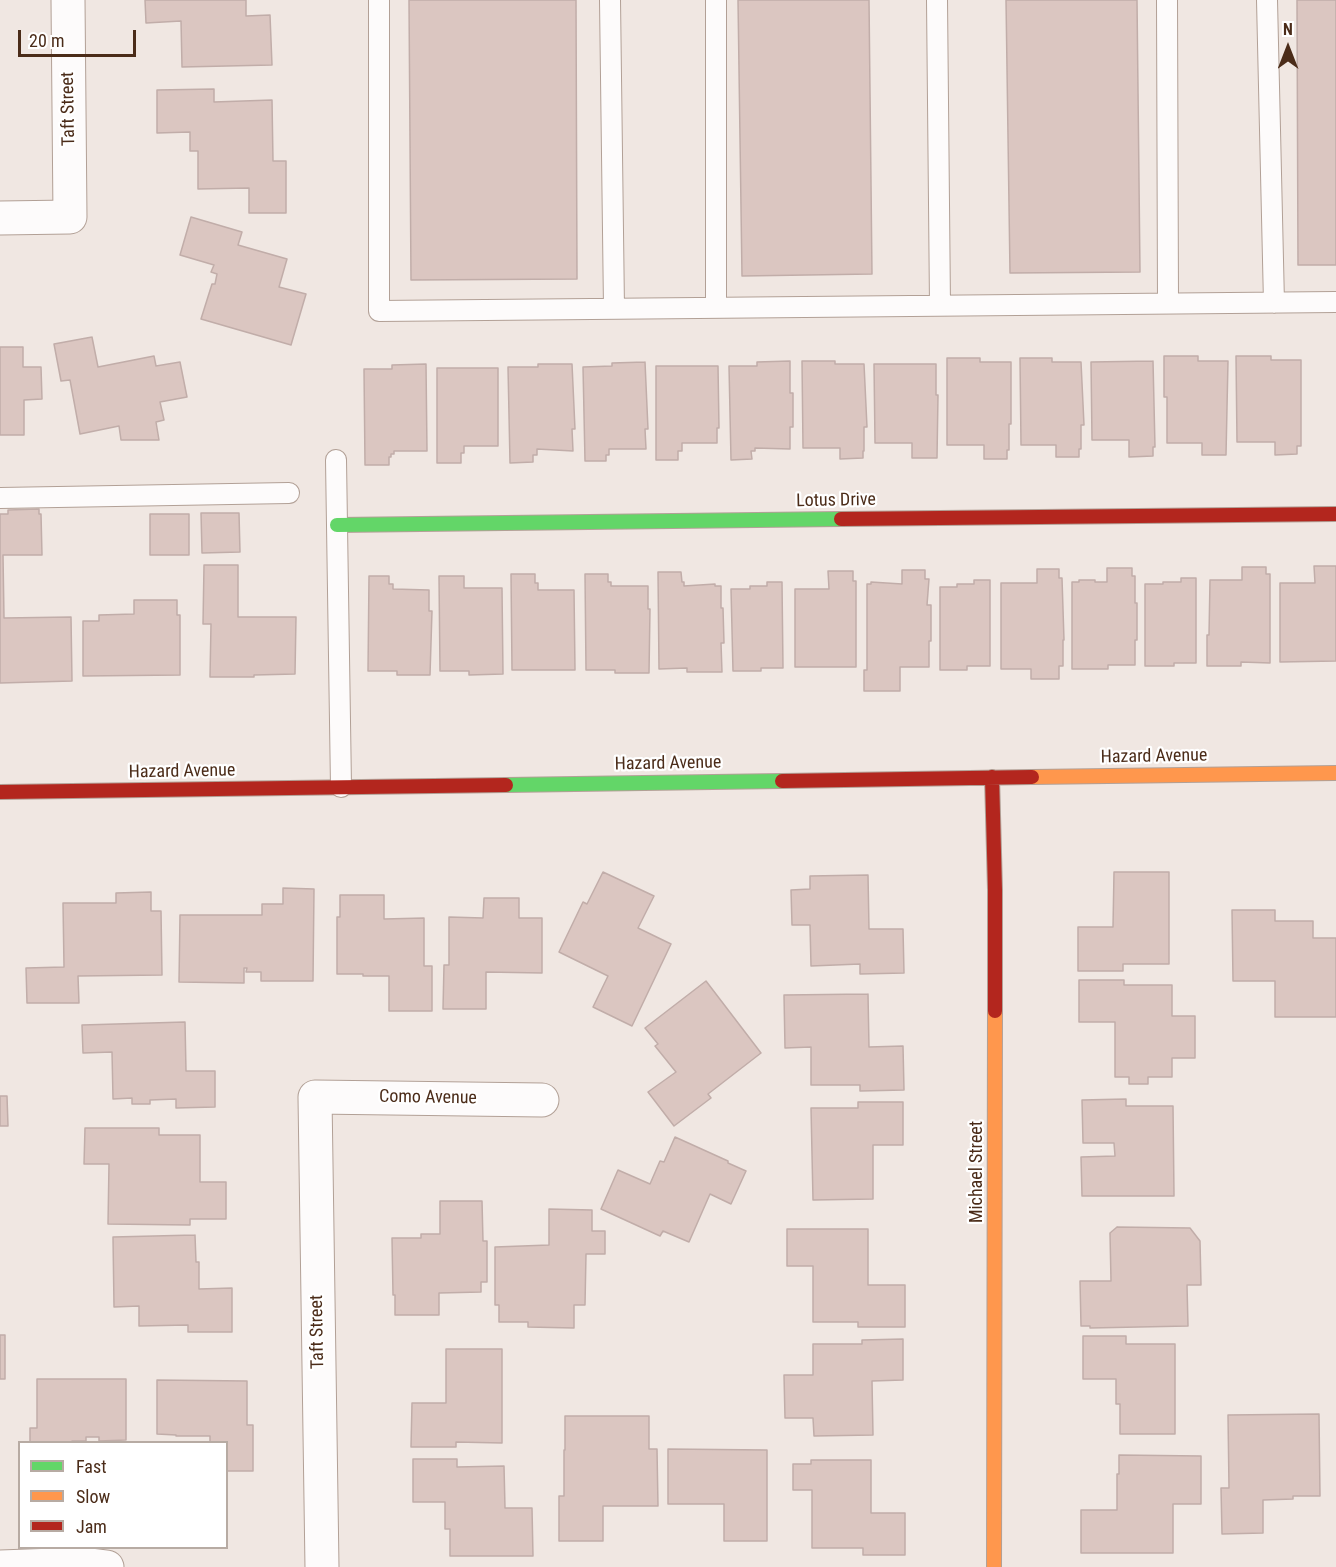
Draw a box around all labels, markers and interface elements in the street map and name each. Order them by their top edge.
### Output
scale bar [21,18,140,56]
north arrow [1258,18,1318,78]
text: N [1283,20,1293,39]
text: 20 m [29,30,64,51]
street label: Taft Street [58,72,80,146]
street label: Lotus Drive [796,490,876,512]
street label: Hazard Avenue [1101,745,1207,769]
street label: Hazard Avenue [615,752,721,776]
street label: Hazard Avenue [129,760,235,784]
street label: Como Avenue [379,1086,477,1110]
street label: Michael Street [966,1121,988,1223]
street label: Taft Street [307,1295,329,1369]
legend [18,1441,228,1549]
text: Fast [76,1456,107,1477]
text: Slow [76,1486,110,1507]
text: Jam [76,1516,107,1537]

